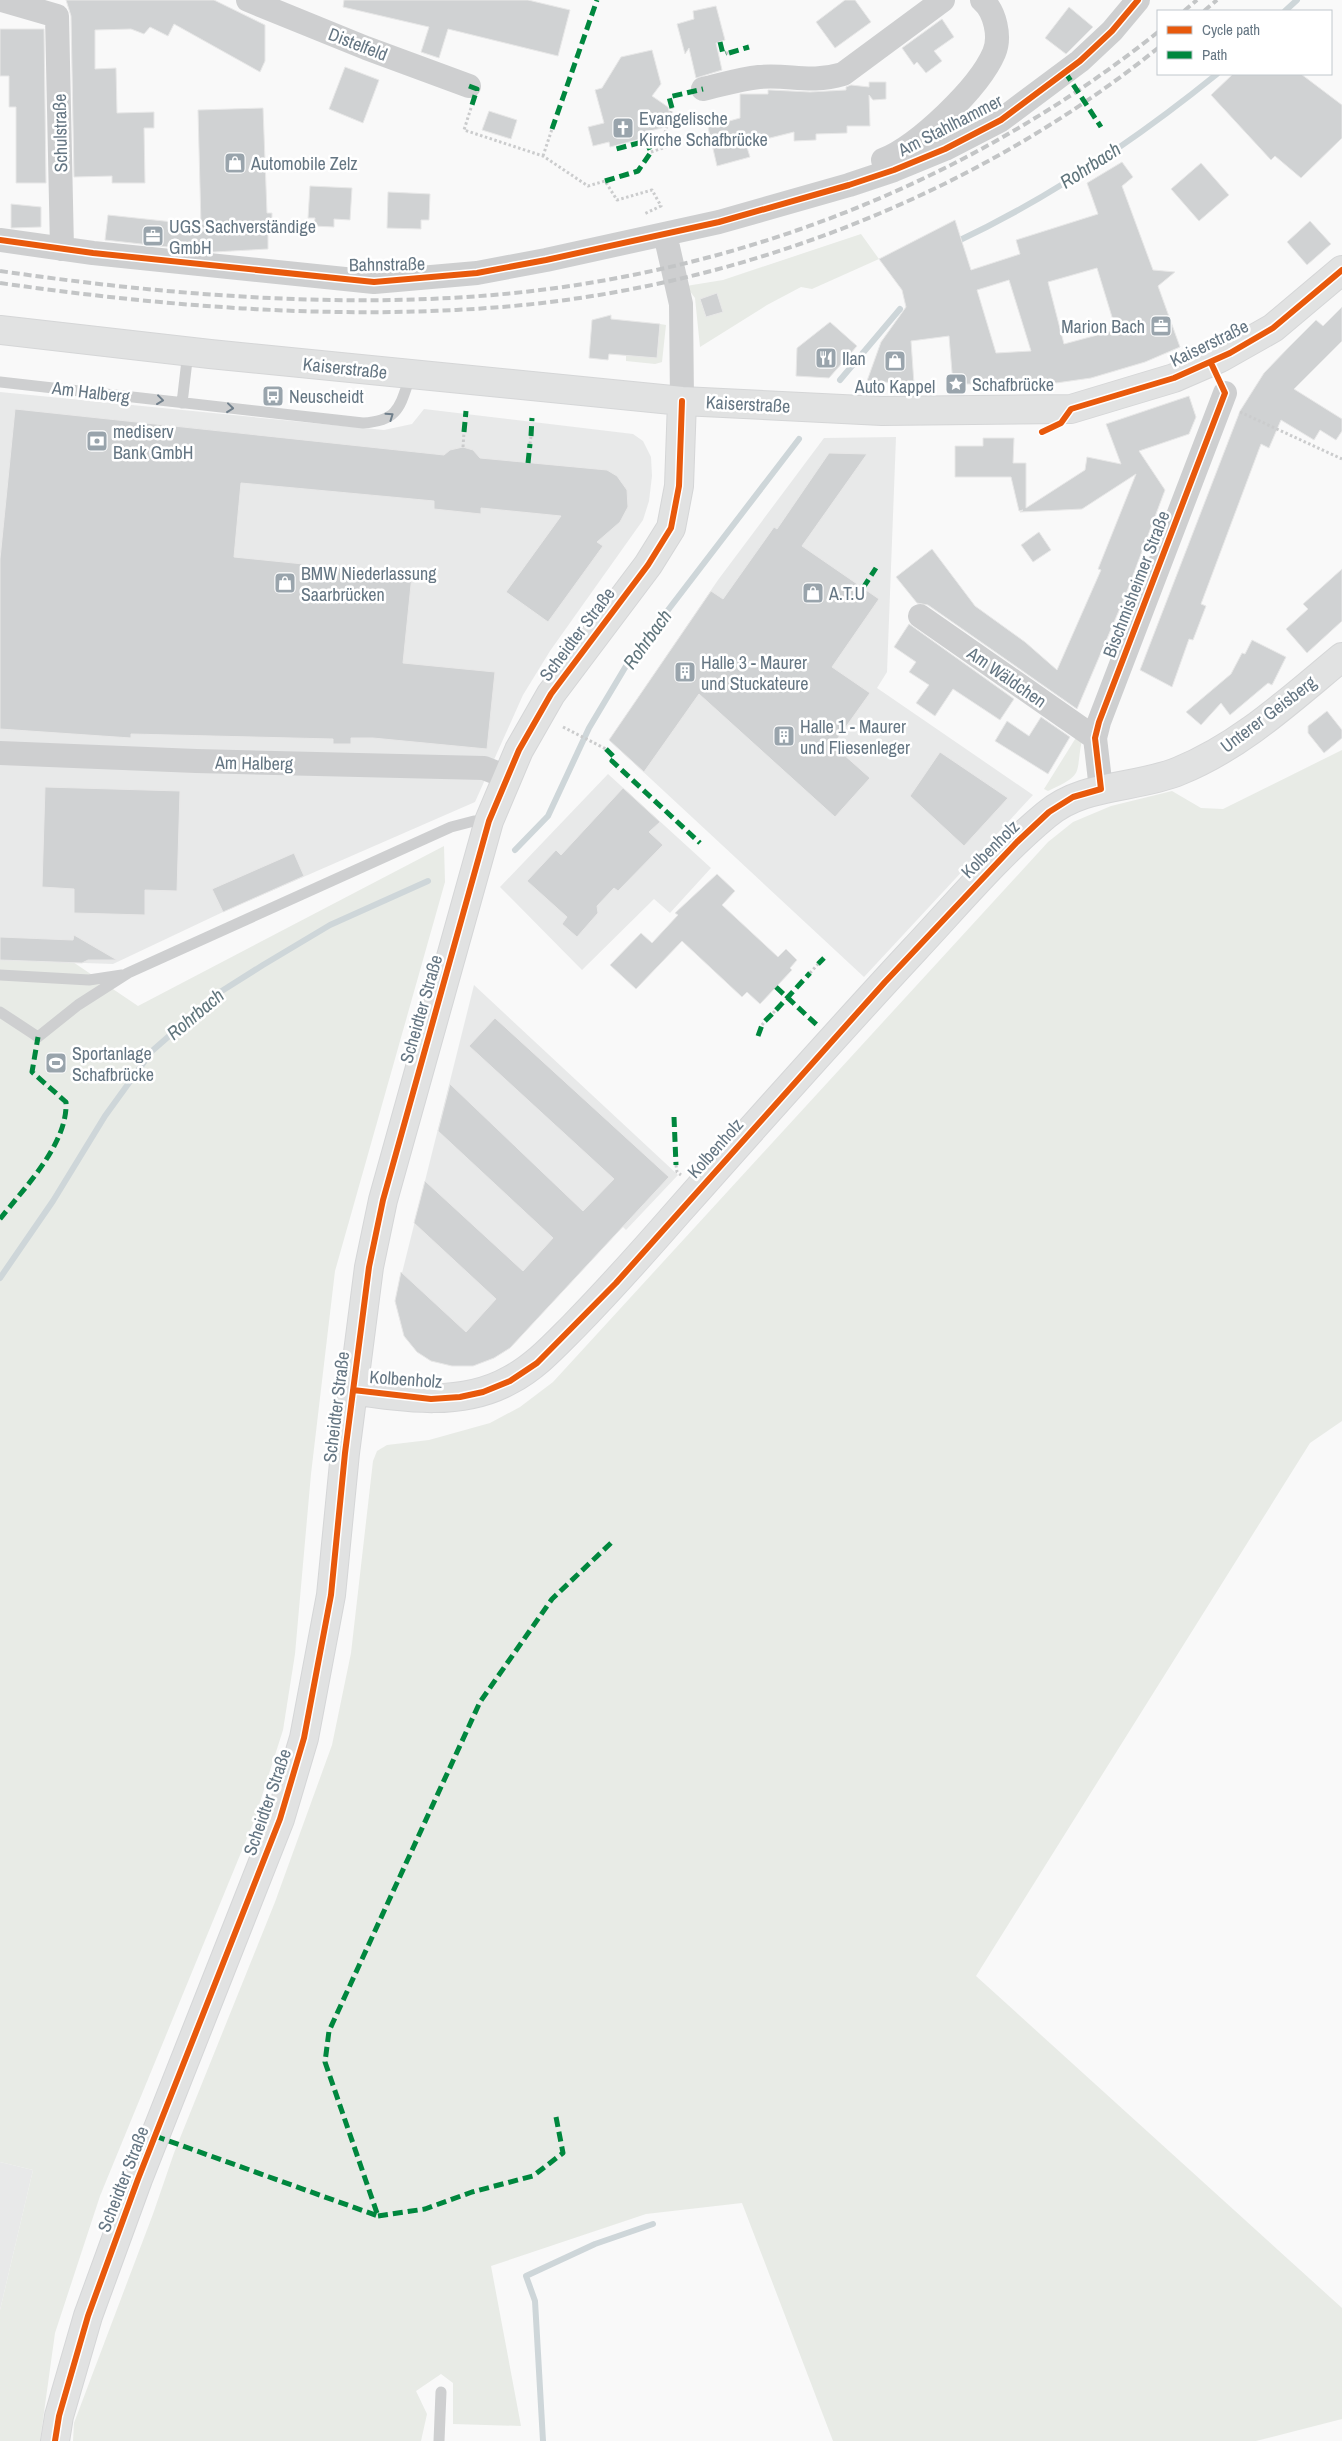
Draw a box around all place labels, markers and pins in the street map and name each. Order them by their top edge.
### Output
place label: Evangelische Kirche Schafbrücke [639,106,768,152]
church icon: Evangelische Kirche Schafbrücke [611,116,635,140]
shop icon: Automobile Zelz [223,151,247,175]
place label: Automobile Zelz [250,151,358,176]
place label: UGS Sachverständige GmbH [169,214,316,260]
office icon: UGS Sachverständige GmbH [141,224,165,248]
place label: Marion Bach [1061,314,1145,339]
office icon: Marion Bach [1149,314,1173,338]
restaurant icon: Ilan [814,346,838,370]
place label: Ilan [842,346,866,371]
shop icon: Auto Kappel [883,349,907,373]
place icon: Schafbrücke [944,372,968,396]
place label: Schafbrücke [972,372,1054,397]
place label: Auto Kappel [854,374,935,399]
bus stop icon: Neuscheidt [261,384,285,408]
place label: Neuscheidt [289,384,364,409]
place label: mediserv Bank GmbH [113,419,193,465]
bank icon: mediserv Bank GmbH [85,429,109,453]
place label: BMW Niederlassung Saarbrücken [301,561,437,607]
shop icon: BMW Niederlassung Saarbrücken [273,571,297,595]
shop icon: A.T.U [801,581,825,605]
place label: A.T.U [828,581,865,606]
place label: Halle 3 - Maurer und Stuckateure [701,650,809,696]
building icon: Halle 3 - Maurer und Stuckateure [673,660,697,684]
place label: Halle 1 - Maurer und Fliesenleger [800,714,910,760]
building icon: Halle 1 - Maurer und Fliesenleger [772,724,796,748]
place label: Sportanlage Schafbrücke [72,1041,154,1087]
sports icon: Sportanlage Schafbrücke [44,1051,68,1075]

